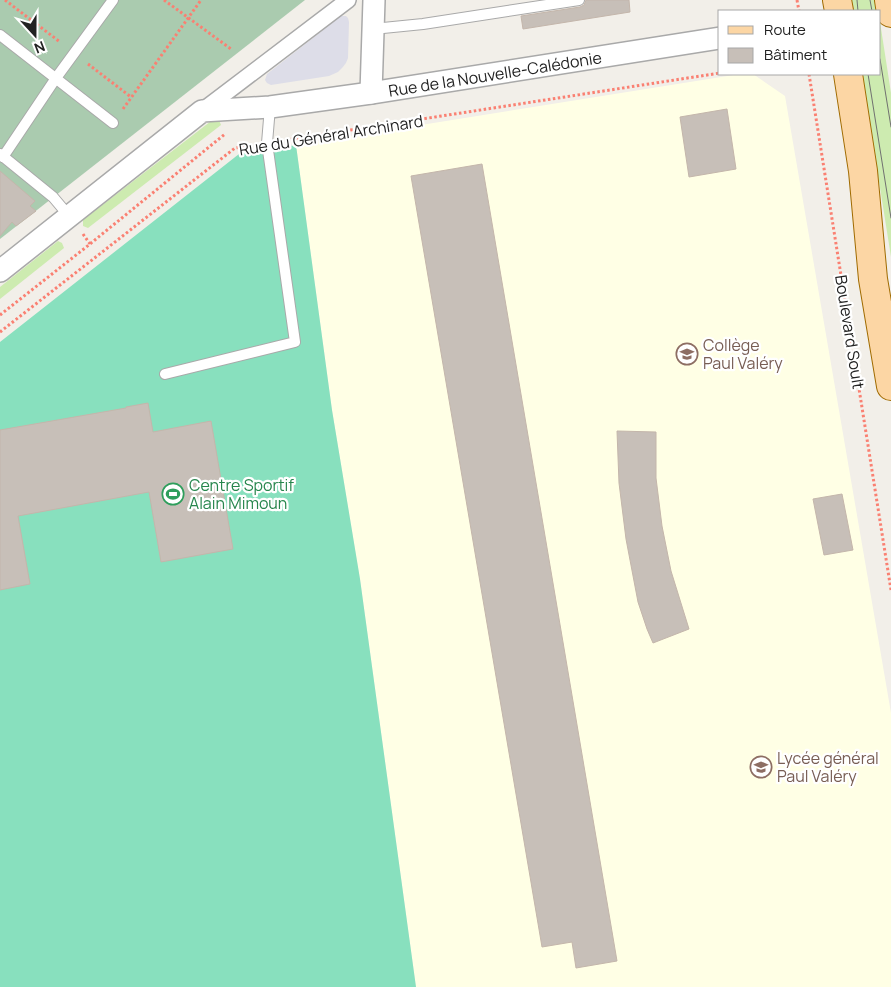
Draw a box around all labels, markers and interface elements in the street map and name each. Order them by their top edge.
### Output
north arrow [10,10,60,60]
legend [718,10,881,75]
text: Route [764,19,806,40]
text: N [32,37,48,58]
text: Bâtiment [764,44,827,65]
street label: Rue de la Nouvelle-Calédonie [387,46,603,102]
street label: Rue du Général Archinard [237,110,425,160]
street label: Boulevard Soult [830,273,870,391]
place label: Collège Paul Valéry [703,334,783,374]
school or university icon: Collège Paul Valéry [675,342,699,366]
place label: Centre Sportif Alain Mimoun [189,474,294,514]
sports icon: Centre Sportif Alain Mimoun [161,482,185,506]
place label: Lycée général Paul Valéry [777,747,879,787]
school or university icon: Lycée général Paul Valéry [749,755,773,779]

